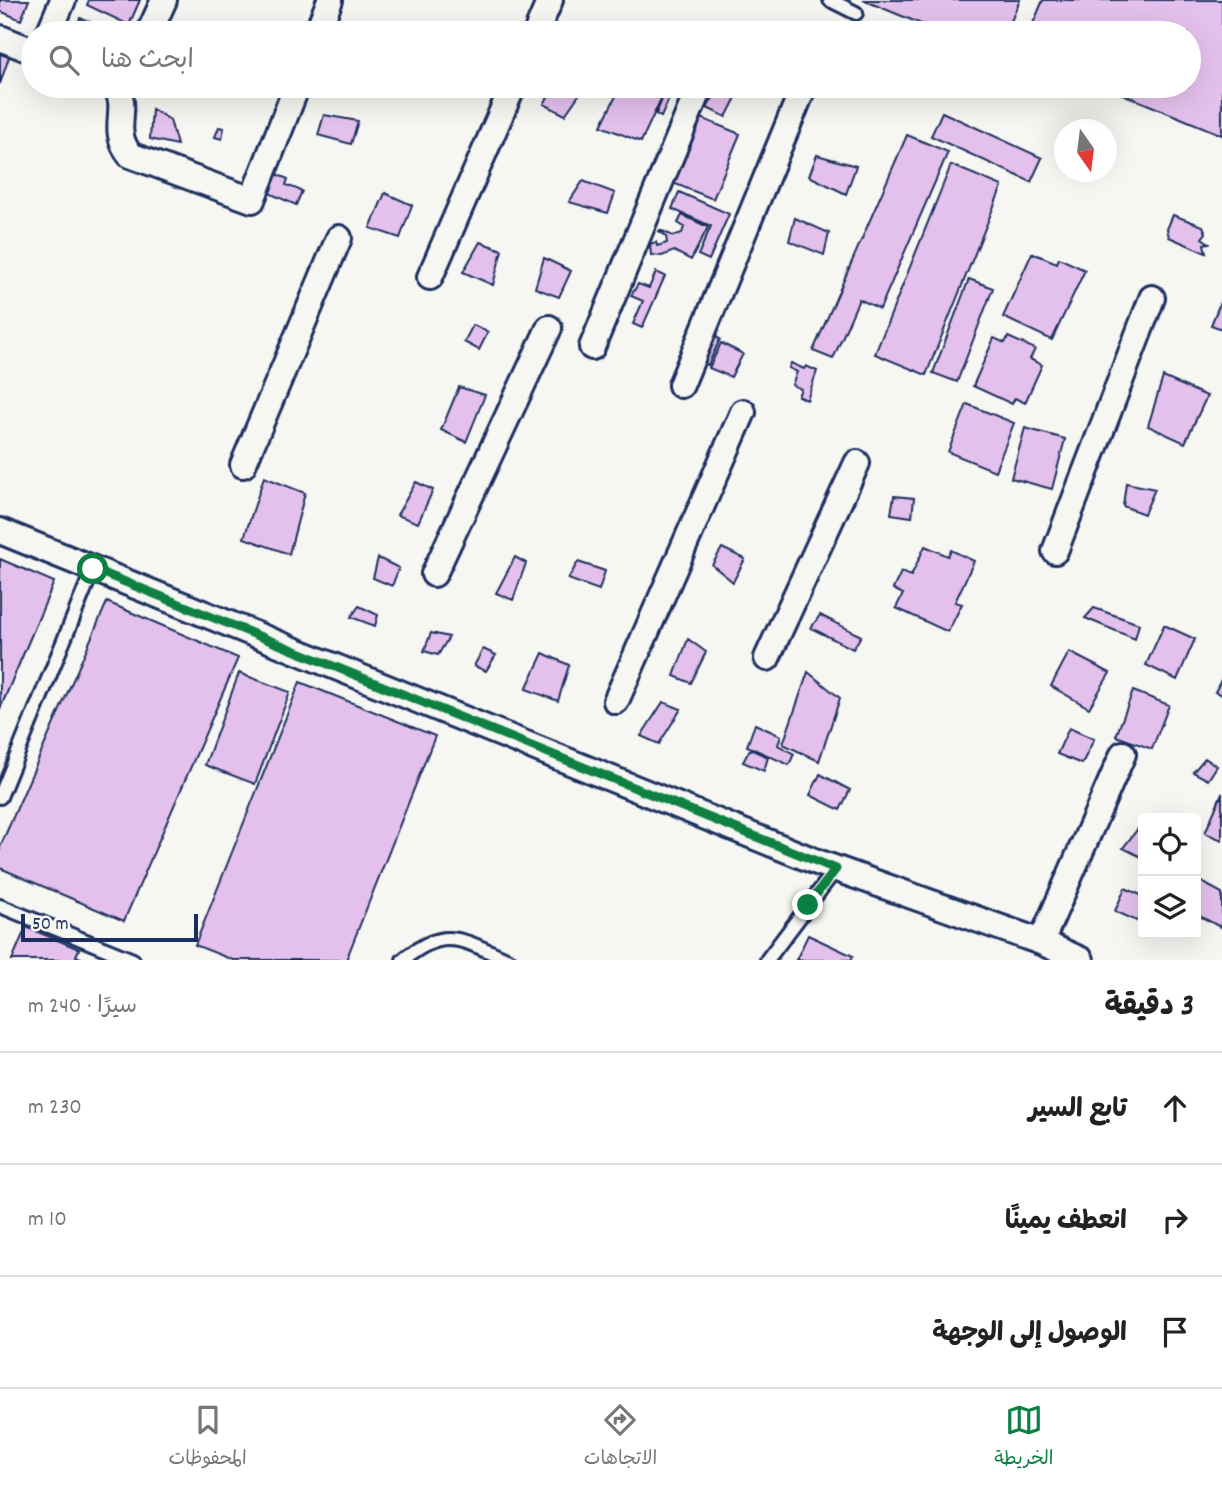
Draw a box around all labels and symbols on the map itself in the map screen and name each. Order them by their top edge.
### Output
north arrow [1054,119,1117,182]
route start [77,553,108,584]
route end [792,889,823,920]
scale bar [21,911,198,943]

